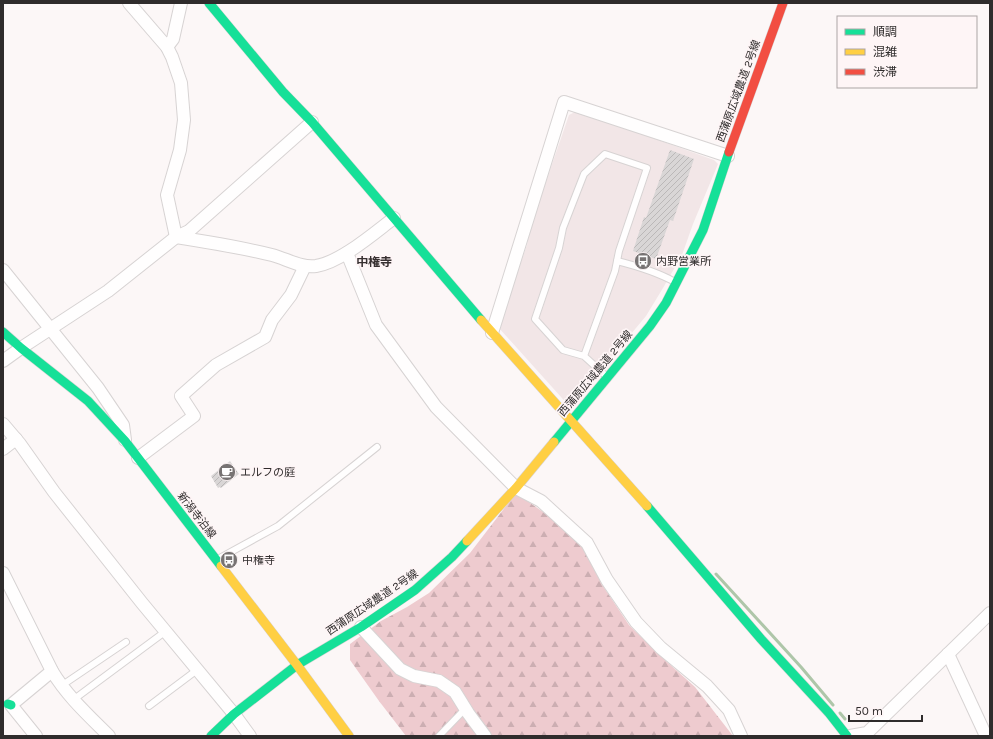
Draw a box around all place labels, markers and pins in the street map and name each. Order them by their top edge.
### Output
bus stop icon: 内野営業所 [633,251,653,271]
place label: 内野営業所 [656,255,712,268]
cafe icon: エルフの庭 [217,462,237,482]
place label: エルフの庭 [240,466,295,479]
bus stop icon: 中権寺 [219,550,239,570]
place label: 中権寺 [242,554,275,567]

